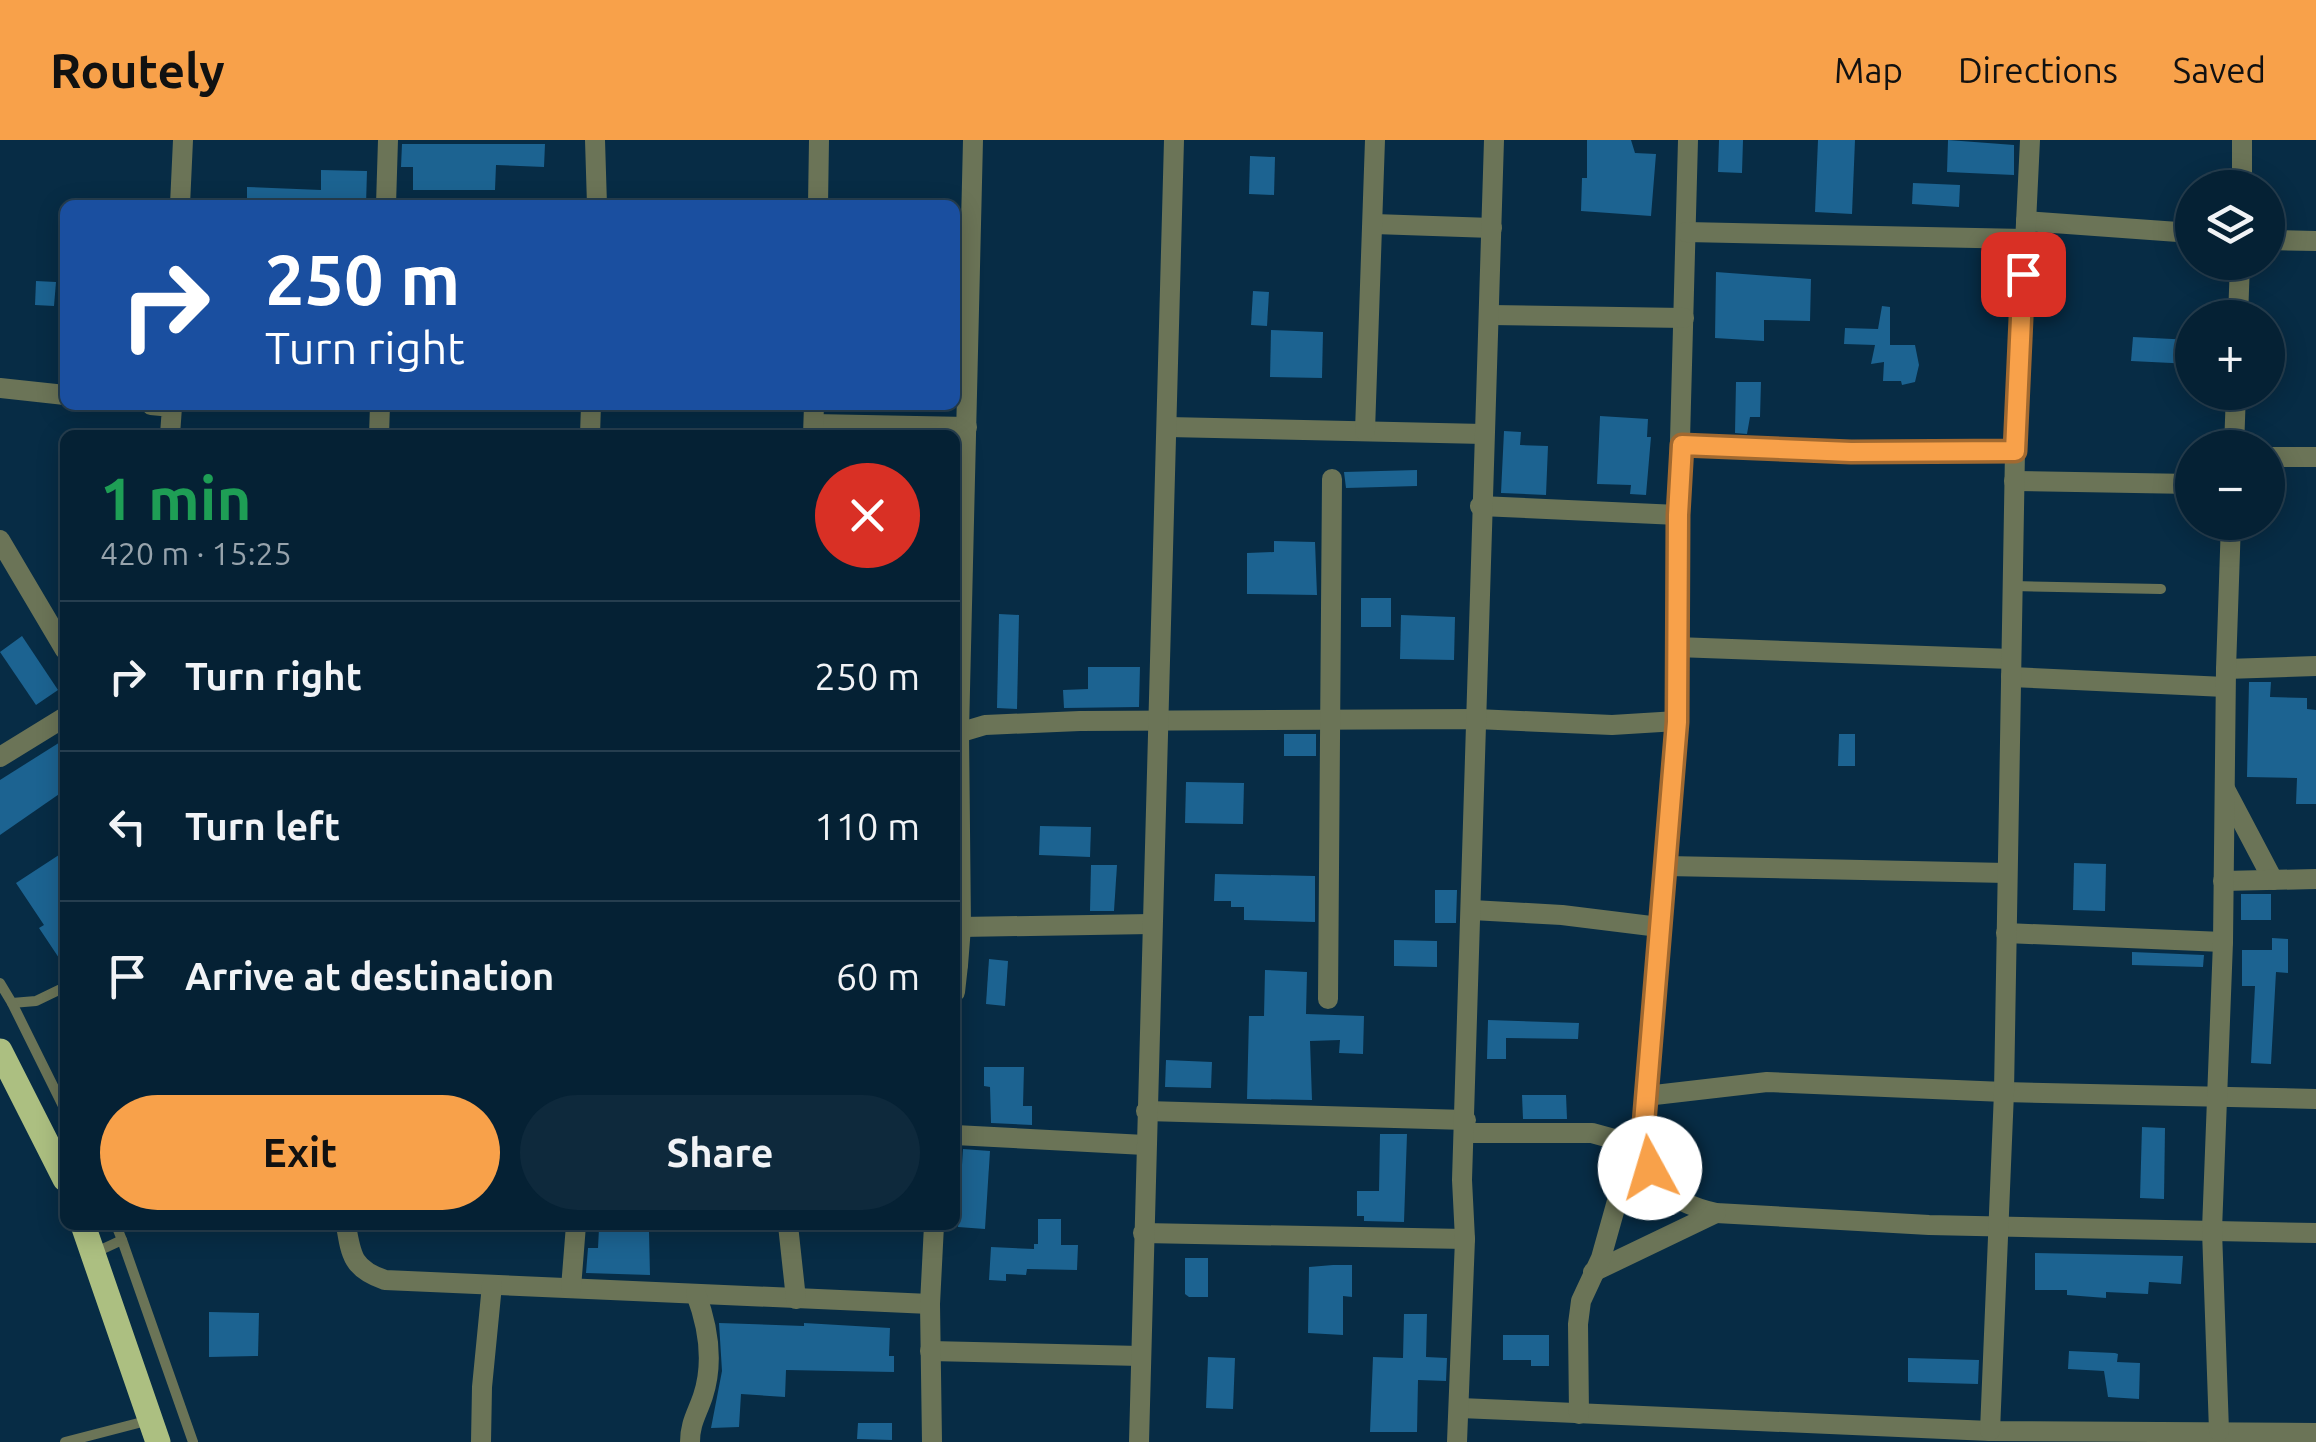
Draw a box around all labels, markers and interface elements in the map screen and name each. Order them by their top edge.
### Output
text: Routely [50,43,225,97]
text: Map [1834,50,1903,90]
text: Directions [1958,50,2118,90]
text: Saved [2173,50,2266,90]
map controls [2175,170,2285,540]
button: layers [2175,170,2285,280]
pin [1981,232,2066,317]
icon: right [100,240,230,370]
text: 250 m [265,240,460,318]
icon: arrive [1996,247,2051,302]
button: + [2175,300,2285,410]
text: Turn right [265,322,465,373]
button: − [2175,430,2285,540]
button: close [815,463,920,568]
text: 1 min [100,464,252,531]
text: 420 m · 15:25 [100,535,292,571]
icon: right [100,649,155,704]
text: Turn right [185,655,362,697]
text: 250 m [814,655,920,697]
icon: left [100,799,155,854]
text: Turn left [185,805,340,847]
text: 110 m [814,805,920,847]
icon: arrive [100,949,155,1004]
text: Arrive at destination [185,955,554,997]
text: 60 m [836,955,920,997]
button: Exit [100,1095,500,1210]
button: Share [520,1095,920,1210]
position arrow [1598,1116,1702,1220]

